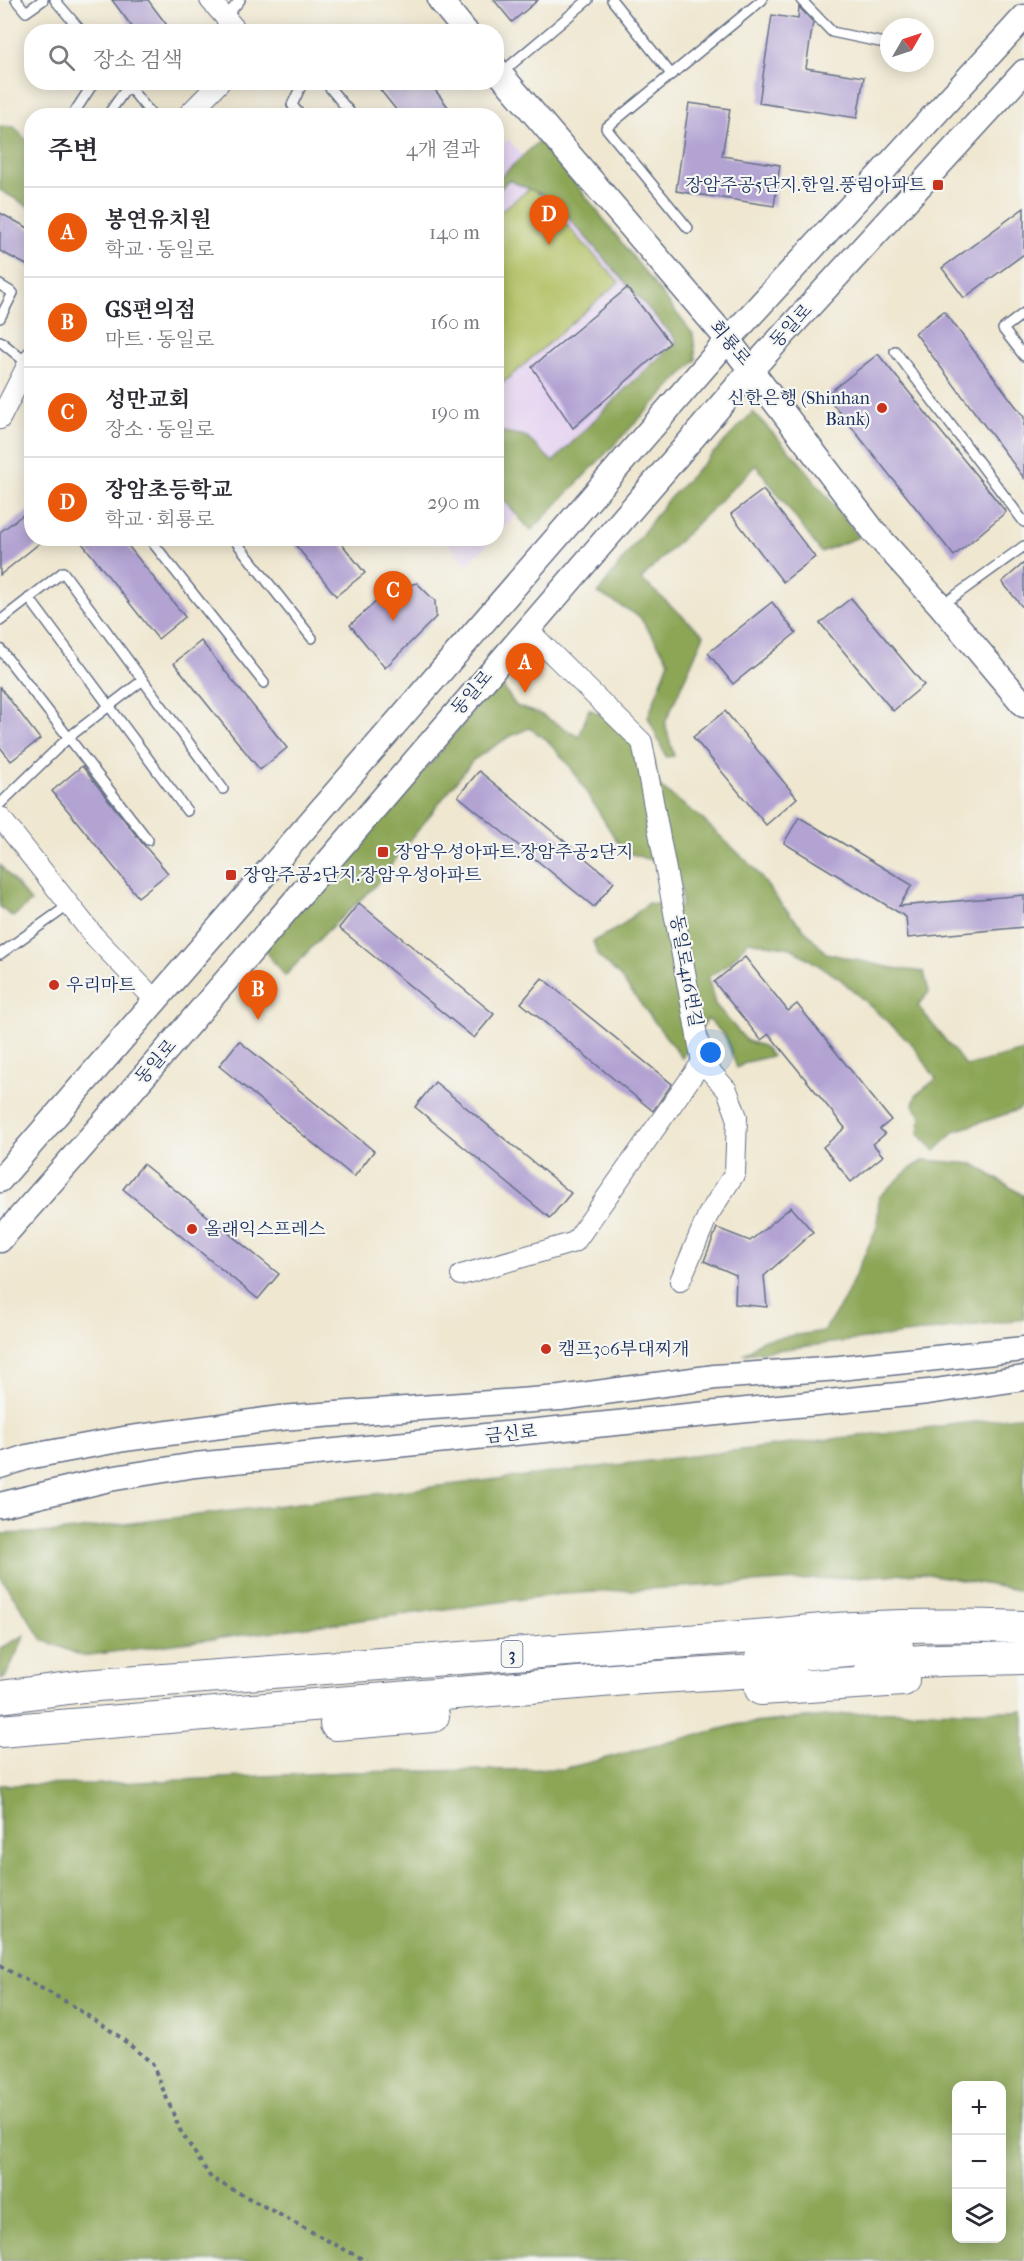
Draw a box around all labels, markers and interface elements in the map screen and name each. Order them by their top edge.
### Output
north arrow [880,18,934,72]
search box [24,24,504,90]
icon: search [45,41,78,74]
text: 장소 검색 [93,47,183,73]
text: 주변 [48,135,98,166]
text: 4개 결과 [406,138,480,161]
place label: 장암주공5단지.한일.풍림아파트 [685,175,927,196]
marker: 장암주공5단지.한일.풍림아파트 [931,178,945,192]
pin: D [530,196,568,245]
text: 봉연유치원 [105,207,211,233]
text: A [61,221,74,244]
text: 140 m [429,221,480,244]
text: 학교 · 동일로 [105,238,214,261]
text: GS편의점 [105,297,196,323]
street label: 동일로 [766,300,816,352]
text: B [61,311,74,334]
text: 160 m [430,311,480,334]
street label: 회룡로 [705,316,755,370]
text: 마트 · 동일로 [105,328,214,351]
text: 성만교회 [105,387,190,413]
place label: 신한은행 (Shinhan Bank) [728,388,871,430]
text: C [61,401,74,424]
text: 190 m [430,401,480,424]
marker: 신한은행 (Shinhan Bank) [875,401,889,415]
text: 장소 · 동일로 [105,418,214,441]
text: 장암초등학교 [105,477,233,503]
text: D [60,491,75,514]
text: 290 m [427,491,480,514]
text: 학교 · 회룡로 [105,508,214,531]
pin: C [374,572,412,621]
pin: A [506,644,544,693]
street label: 동일로 [447,666,497,720]
place label: 장암우성아파트.장암주공2단지 [395,842,634,863]
marker: 장암우성아파트.장암주공2단지 [376,845,390,859]
place label: 장암주공2단지.장암우성아파트 [243,865,482,886]
marker: 장암주공2단지.장암우성아파트 [224,868,238,882]
street label: 동일로416번길 [666,913,706,1029]
pin: B [238,970,278,1020]
place label: 우리마트 [66,975,136,996]
marker: 우리마트 [47,978,61,992]
street label: 동일로 [131,1035,181,1089]
your location [696,1038,725,1067]
place label: 올래익스프레스 [204,1219,326,1240]
marker: 올래익스프레스 [185,1222,199,1236]
place label: 캠프306부대찌개 [558,1339,689,1360]
marker: 캠프306부대찌개 [539,1342,553,1356]
street label: 금신로 [484,1421,538,1447]
road number: 3 [502,1641,522,1667]
map controls [952,2081,1006,2243]
button: + [952,2081,1006,2135]
button: − [952,2135,1006,2189]
button: layers [952,2189,1006,2243]

